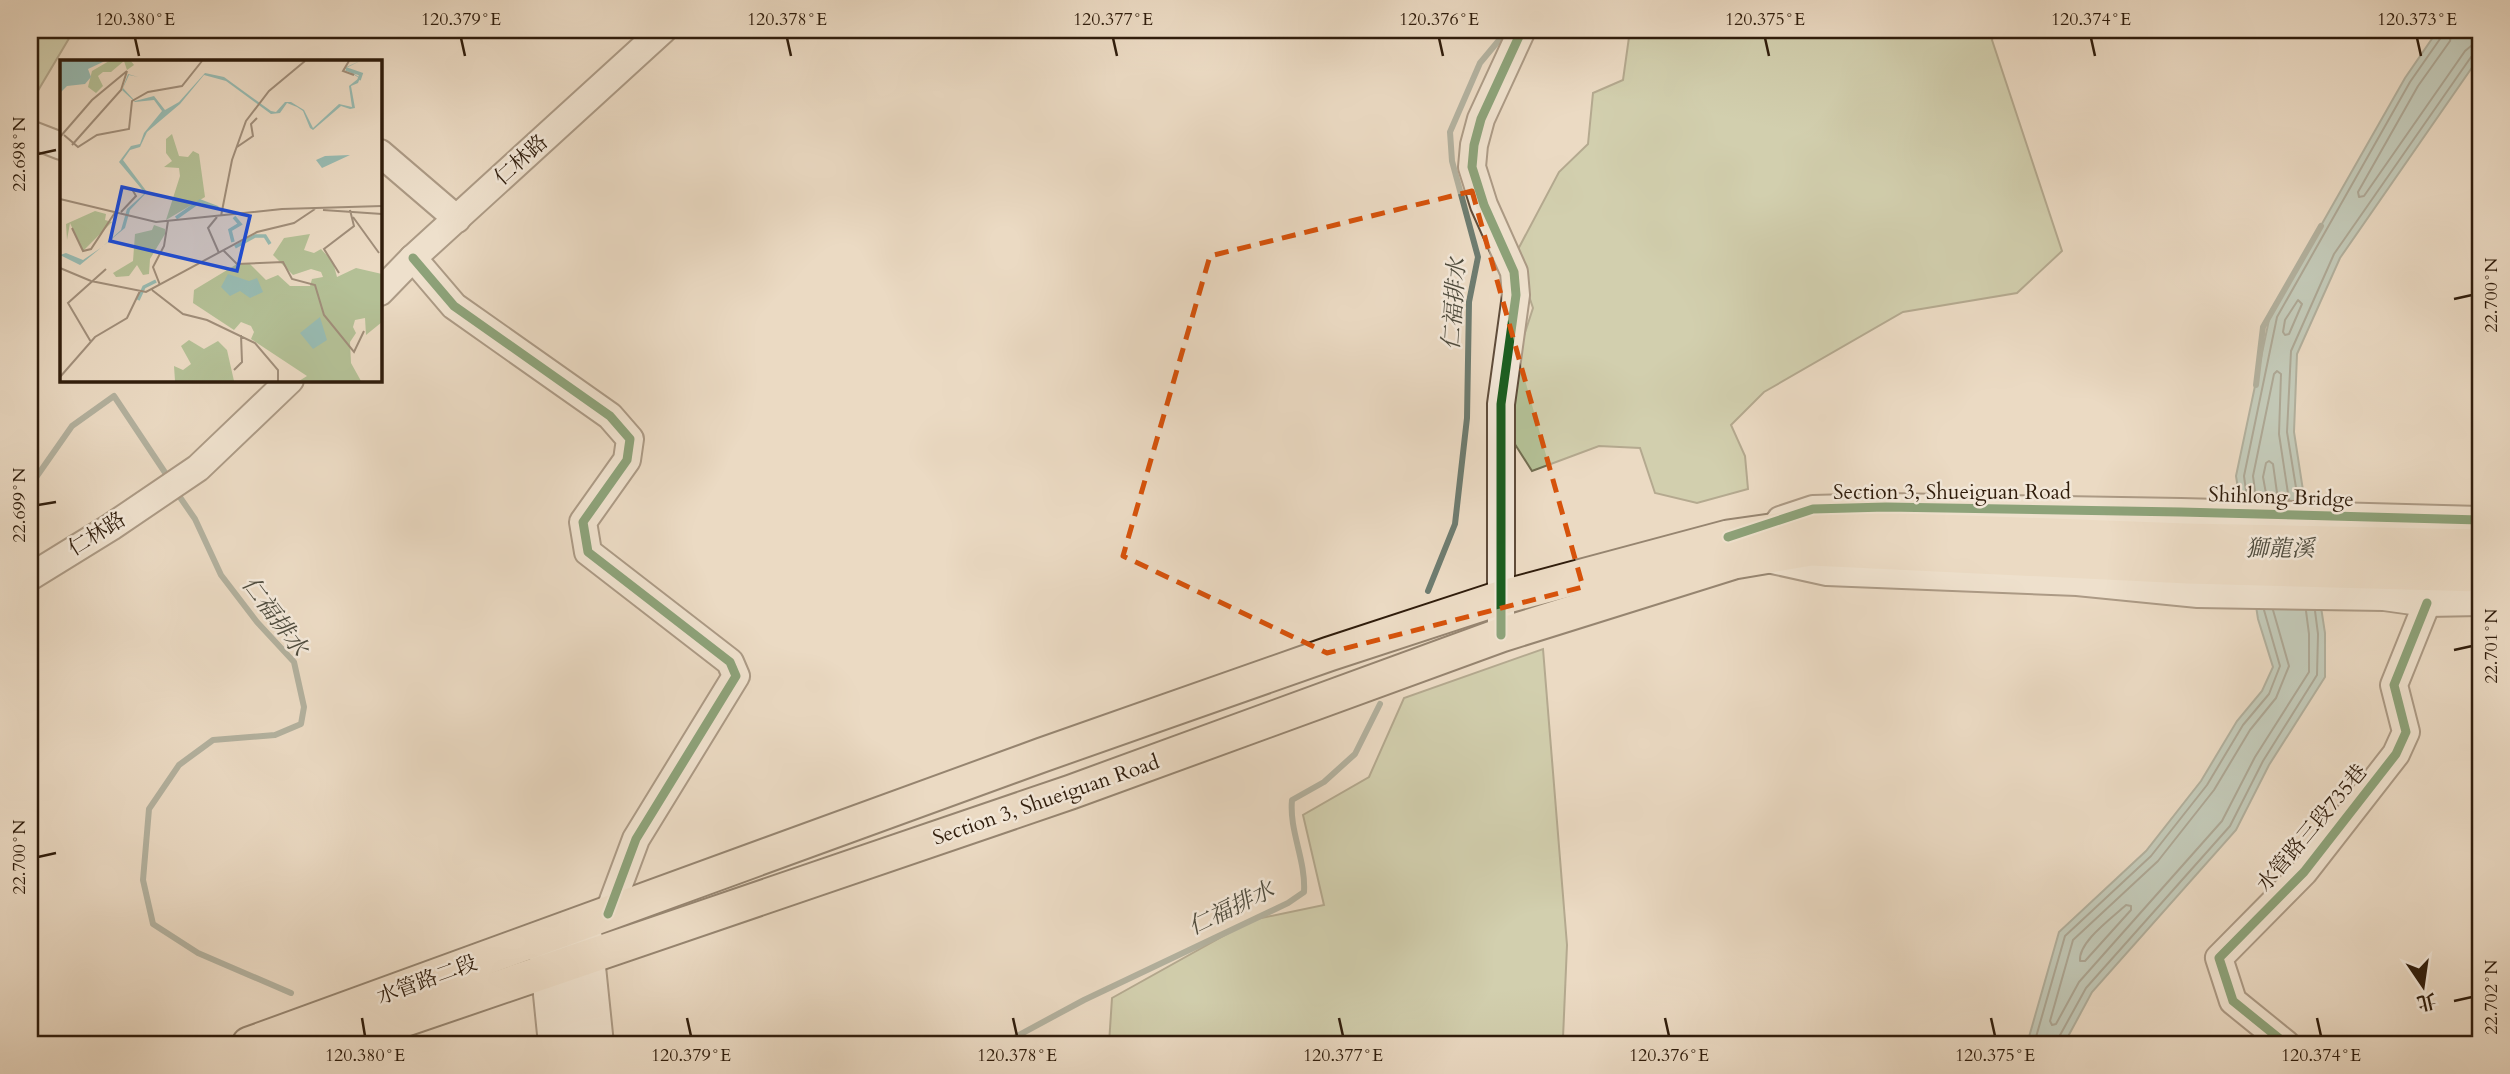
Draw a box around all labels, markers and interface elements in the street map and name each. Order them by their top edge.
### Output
text: 120.380°E [95,7,175,32]
text: 120.379°E [421,7,501,32]
text: 120.378°E [747,7,827,32]
text: 120.377°E [1073,7,1153,32]
text: 120.376°E [1399,7,1479,32]
text: 120.375°E [1725,7,1805,32]
text: 120.374°E [2051,7,2131,32]
text: 120.373°E [2377,7,2457,32]
inset map [60,60,382,382]
text: 22.698°N [7,116,32,192]
street label: 仁林路 [488,128,554,192]
water label: 仁福排水 [1435,255,1473,351]
text: 22.700°N [2479,257,2504,333]
text: 22.699°N [7,467,32,543]
street label: Section 3, Shueiguan Road [1833,478,2071,507]
street label: Shihlong Bridge [2208,480,2354,514]
street label: 仁林路 [63,505,131,563]
water label: 獅龍溪 [2246,533,2318,564]
water label: 仁福排水 [235,570,316,664]
text: 22.701°N [2479,608,2504,684]
street label: Section 3, Shueiguan Road [929,748,1163,852]
street label: 水管路三段735巷 [2250,758,2374,898]
text: 22.700°N [7,819,32,895]
water label: 仁福排水 [1183,873,1281,942]
street label: 水管路二段 [373,948,481,1012]
north arrow [2388,951,2458,1021]
text: 22.702°N [2479,959,2504,1035]
text: 北 [2414,987,2439,1016]
text: 120.380°E [325,1043,405,1068]
text: 120.379°E [651,1043,731,1068]
text: 120.378°E [977,1043,1057,1068]
text: 120.377°E [1303,1043,1383,1068]
text: 120.376°E [1629,1043,1709,1068]
text: 120.375°E [1955,1043,2035,1068]
text: 120.374°E [2281,1043,2361,1068]

